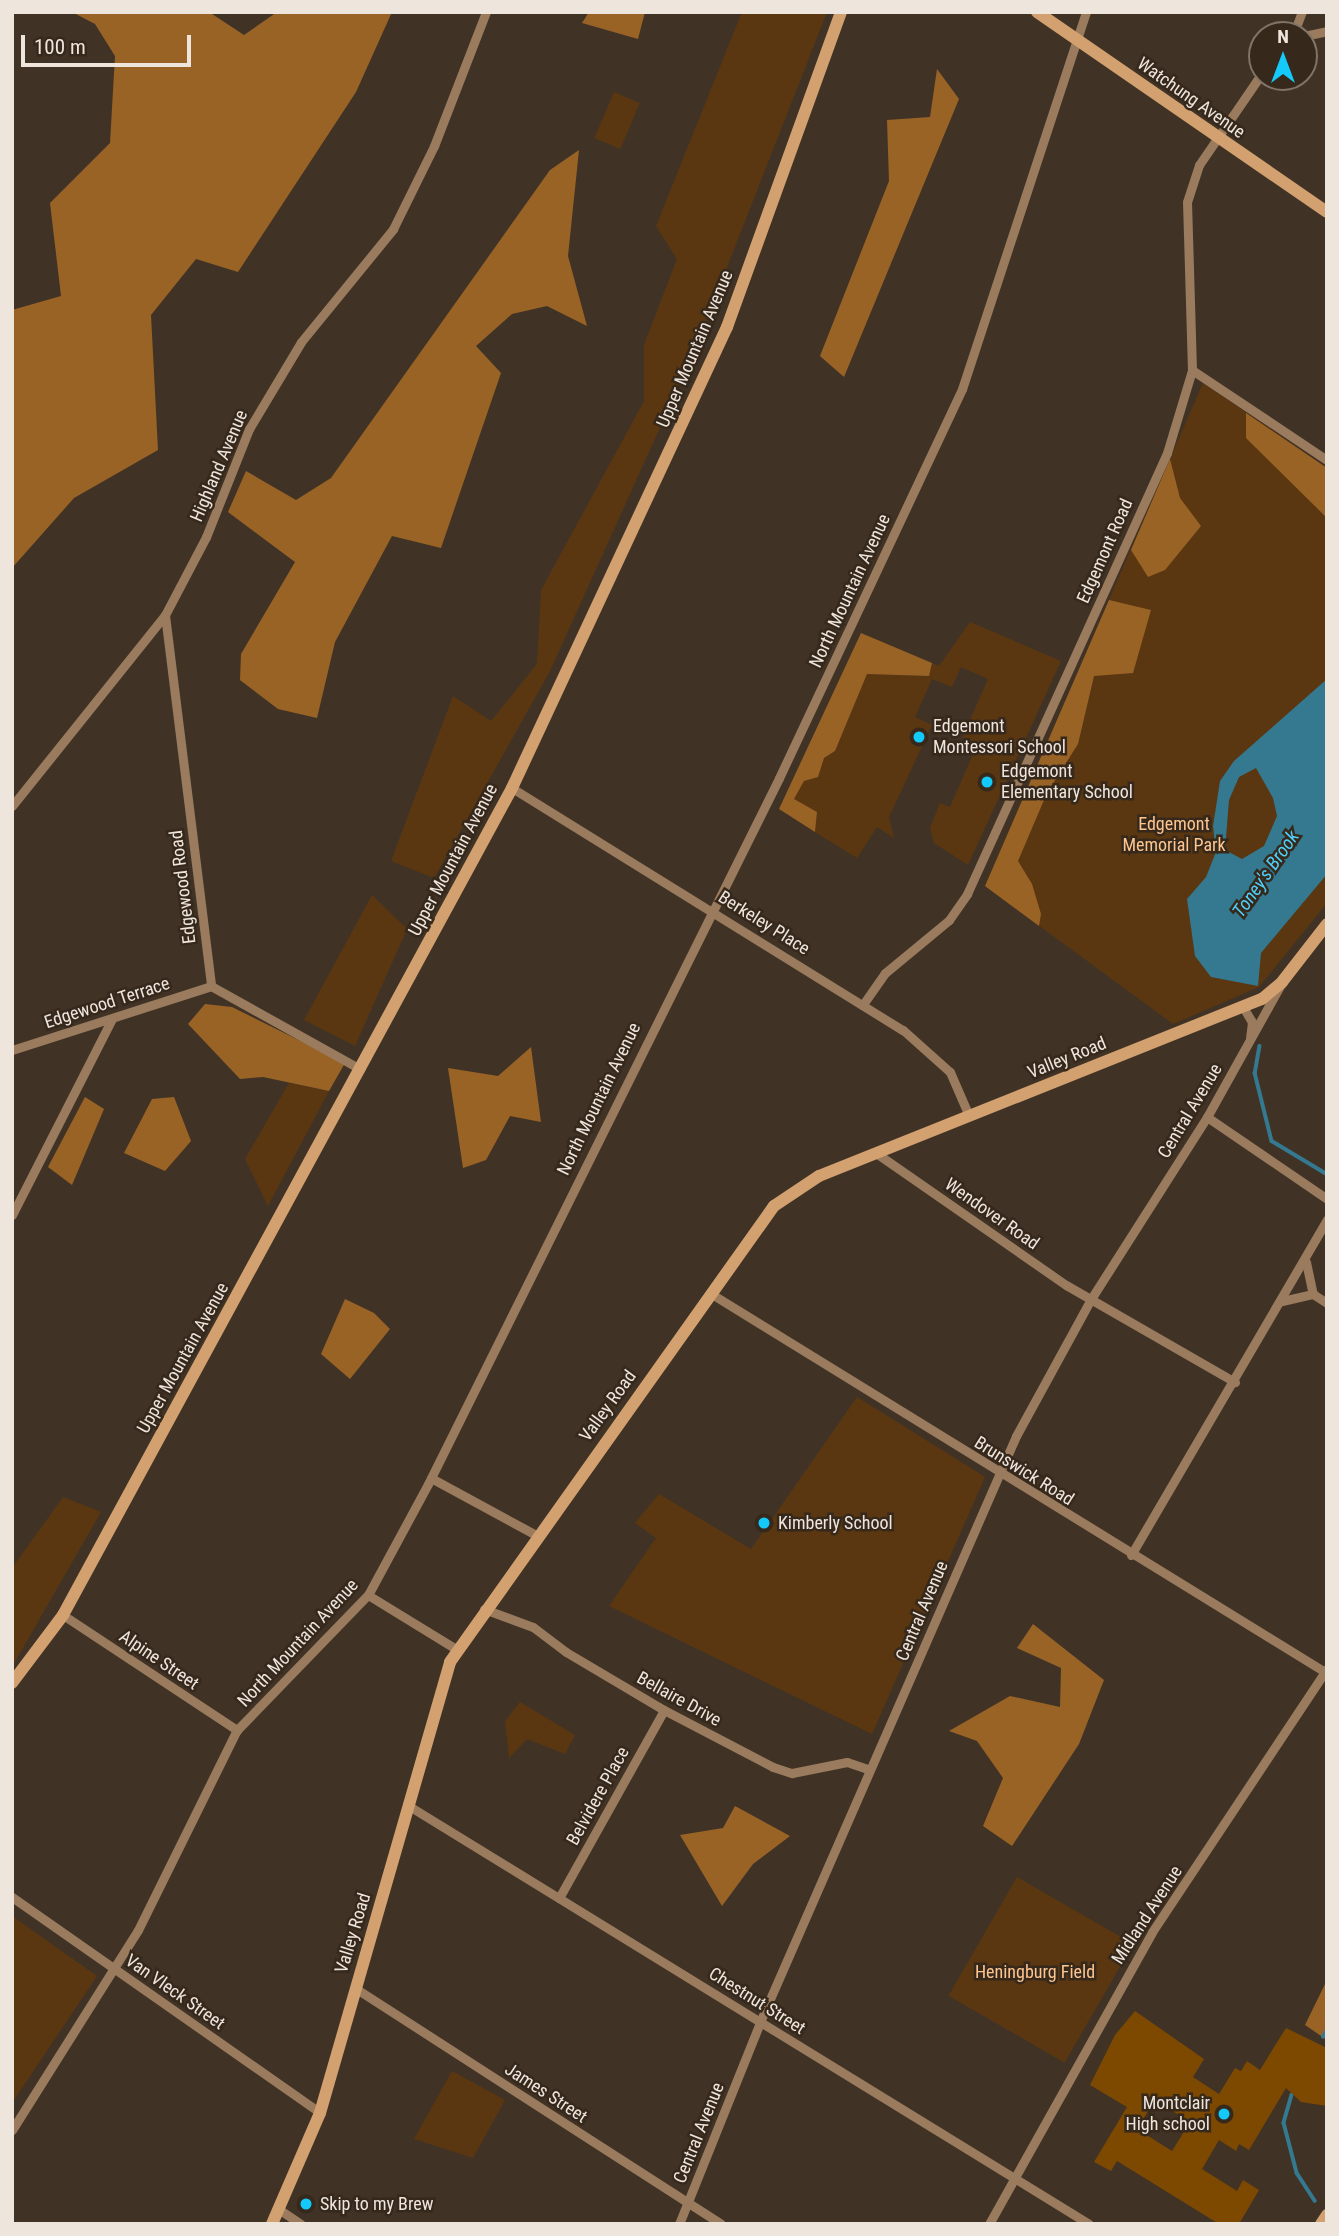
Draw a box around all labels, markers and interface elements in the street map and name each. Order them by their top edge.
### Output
scale bar [24,21,194,65]
north arrow [1248,21,1318,91]
text: N [1277,25,1289,48]
text: 100 m [34,35,86,59]
street label: Watchung Avenue [1133,53,1249,143]
street label: Upper Mountain Avenue [652,267,738,431]
street label: Highland Avenue [186,407,252,525]
street label: Edgemont Road [1072,495,1138,607]
street label: North Mountain Avenue [805,511,895,671]
place label: Edgemont Montessori School [933,716,1066,758]
marker: Edgemont Montessori School [911,729,927,745]
place label: Edgemont Elementary School [1001,761,1133,804]
marker: Edgemont Elementary School [979,774,995,790]
street label: Upper Mountain Avenue [404,780,502,940]
park label: Edgemont Memorial Park [1122,814,1226,856]
water label: Toney's Brook [1228,826,1304,922]
street label: Edgewood Road [165,829,201,945]
street label: Berkeley Place [714,886,814,960]
street label: Edgewood Terrace [41,973,173,1033]
street label: North Mountain Avenue [553,1019,645,1179]
street label: Valley Road [1025,1033,1109,1083]
street label: Central Avenue [1153,1060,1227,1162]
street label: Wendover Road [941,1174,1043,1254]
street label: Upper Mountain Avenue [133,1279,233,1437]
street label: Valley Road [575,1366,641,1446]
street label: Brunswick Road [970,1432,1078,1510]
place label: Kimberly School [778,1512,893,1534]
marker: Kimberly School [756,1515,772,1531]
street label: Central Avenue [891,1558,953,1664]
street label: North Mountain Avenue [233,1575,363,1711]
street label: Alpine Street [115,1626,203,1694]
street label: Bellaire Drive [633,1667,725,1731]
street label: Belvidere Place [562,1743,634,1849]
street label: Midland Avenue [1107,1862,1187,1968]
street label: Valley Road [331,1890,375,1976]
street label: Van Vleck Street [121,1950,229,2034]
park label: Heningburg Field [975,1961,1095,1983]
street label: Chestnut Street [705,1963,809,2039]
street label: James Street [501,2058,591,2128]
street label: Central Avenue [669,2080,729,2186]
place label: Montclair High school [1126,2093,1210,2136]
marker: Montclair High school [1216,2106,1232,2122]
place label: Skip to my Brew [320,2193,433,2215]
marker: Skip to my Brew [298,2196,314,2212]

